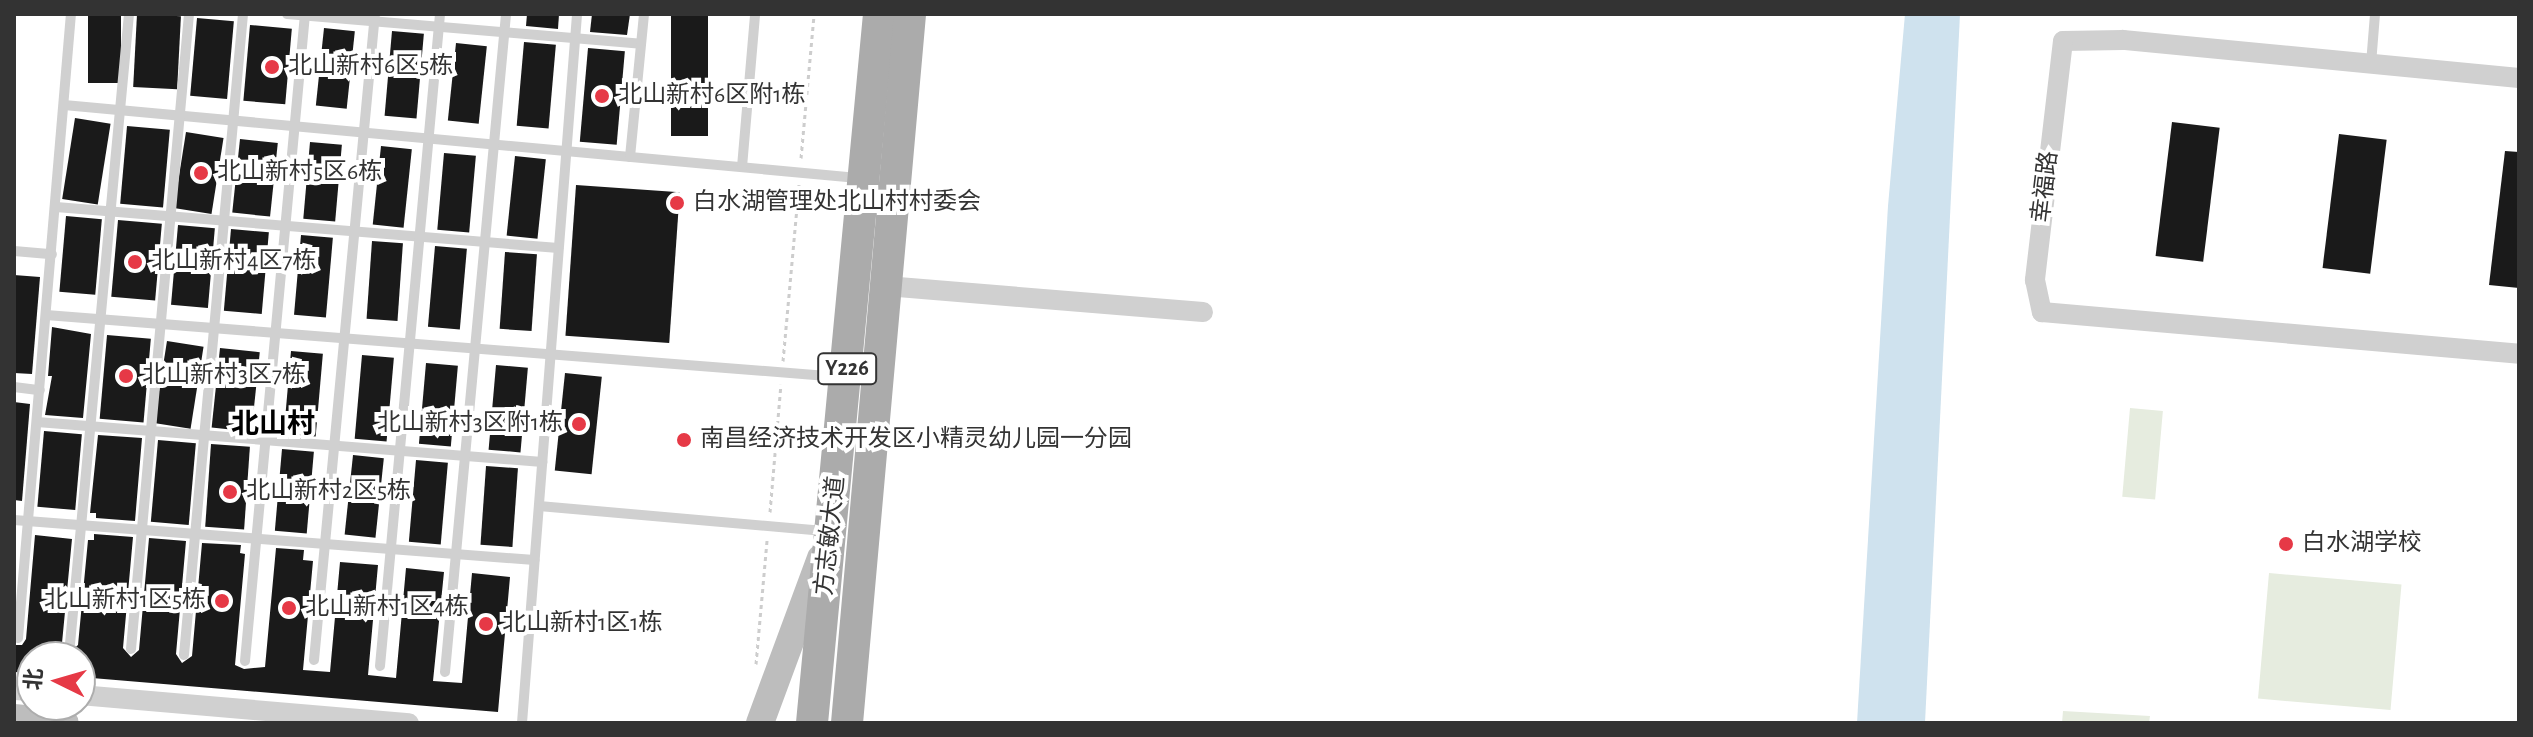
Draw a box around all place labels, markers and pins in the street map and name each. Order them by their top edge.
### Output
place label: 北山新村6区5栋 [288,53,453,81]
marker: 北山新村6区5栋 [263,58,281,76]
place label: 北山新村6区附1栋 [618,82,806,110]
marker: 北山新村6区附1栋 [593,87,611,105]
place label: 北山新村5区6栋 [217,159,382,187]
marker: 北山新村5区6栋 [192,164,210,182]
place label: 白水湖管理处北山村村委会 [693,189,981,217]
marker: 白水湖管理处北山村村委会 [668,194,686,212]
place label: 北山新村4区7栋 [151,248,317,276]
marker: 北山新村4区7栋 [126,253,144,271]
place label: 北山新村3区7栋 [142,362,306,390]
marker: 北山新村3区7栋 [117,367,135,385]
place label: 北山新村3区附1栋 [377,410,563,438]
marker: 北山新村3区附1栋 [570,415,588,433]
place label: 南昌经济技术开发区小精灵幼儿园一分园 [700,426,1132,454]
marker: 南昌经济技术开发区小精灵幼儿园一分园 [675,431,693,449]
place label: 北山新村2区5栋 [246,478,411,506]
marker: 北山新村2区5栋 [221,483,239,501]
place label: 白水湖学校 [2302,530,2422,558]
marker: 白水湖学校 [2277,535,2295,553]
place label: 北山新村1区5栋 [44,587,206,615]
marker: 北山新村1区5栋 [213,592,231,610]
place label: 北山新村1区4栋 [305,594,469,622]
marker: 北山新村1区4栋 [280,599,298,617]
place label: 北山新村1区1栋 [502,610,663,638]
marker: 北山新村1区1栋 [477,615,495,633]

